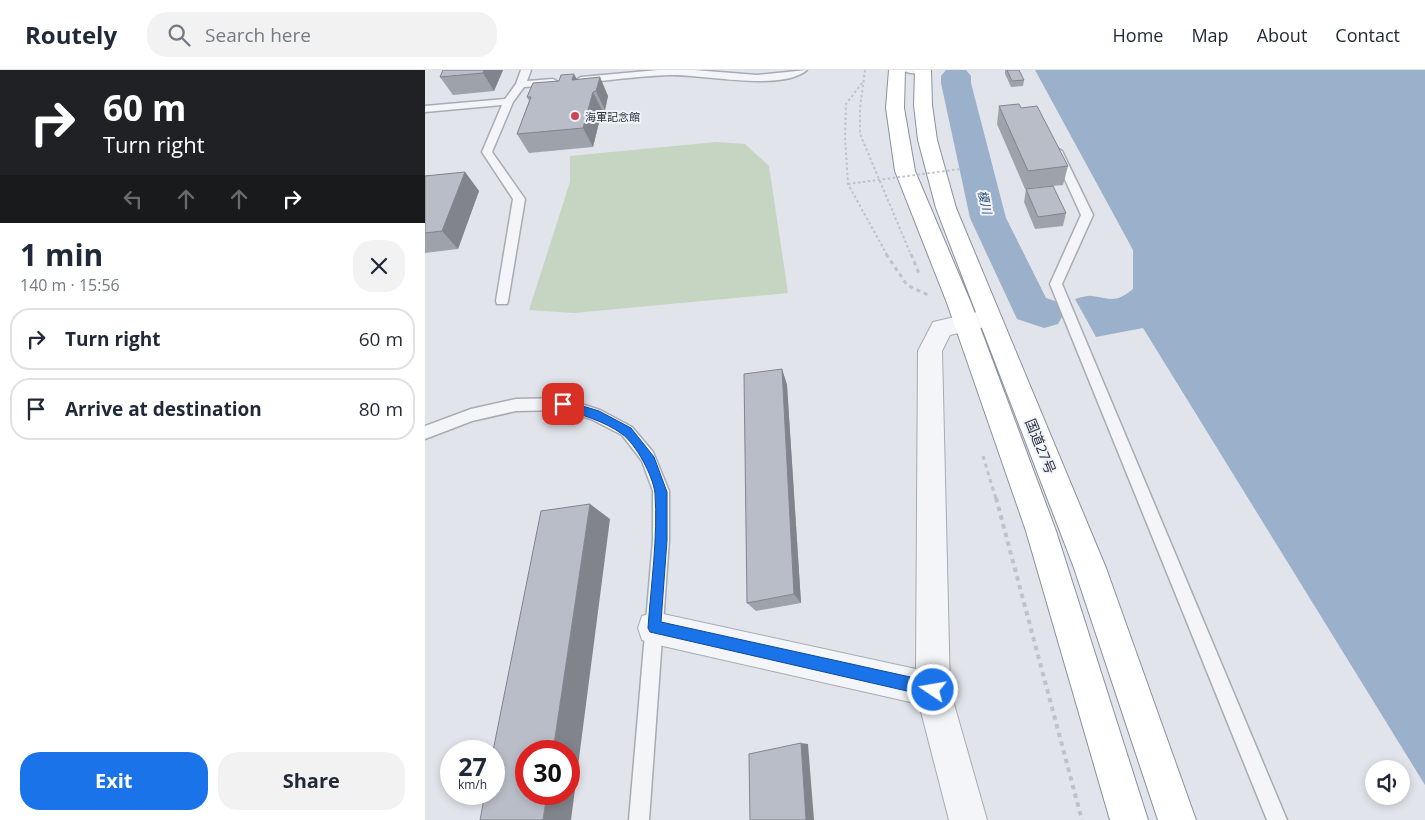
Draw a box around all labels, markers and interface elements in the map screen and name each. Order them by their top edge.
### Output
search box [147,12,497,57]
text: Routely [25,18,117,51]
icon: search [165,21,193,49]
text: Search here [205,22,311,48]
text: Home [1113,23,1163,47]
text: Map [1191,23,1229,47]
text: About [1257,23,1307,47]
text: Contact [1335,23,1400,47]
text: 60 m [103,84,186,131]
icon: right [20,90,85,155]
place label: 海軍記念館 [585,109,640,124]
marker: 海軍記念館 [569,110,581,122]
text: Turn right [103,129,205,159]
icon: left [119,185,147,213]
icon: ahead [172,185,200,213]
icon: ahead [225,185,253,213]
icon: right [278,185,306,213]
water label: 榎川 [974,188,996,218]
text: 1 min [20,234,103,275]
button: close [353,240,405,292]
text: 140 m · 15:56 [20,274,120,296]
icon: right [22,325,50,353]
text: Turn right [65,326,160,352]
text: 60 m [359,326,403,352]
pin [542,383,584,425]
icon: arrive [549,390,577,418]
icon: arrive [22,395,50,423]
text: Arrive at destination [65,396,262,422]
text: 80 m [359,396,403,422]
street label: 国道27号 [1021,416,1061,476]
position arrow [906,663,958,715]
speed limit sign: 30 [515,740,580,805]
text: 27 [458,749,487,783]
button: Exit [20,752,208,810]
button: Share [218,752,405,810]
map controls [1365,760,1410,805]
button: sound [1365,760,1410,805]
text: km/h [458,776,487,793]

